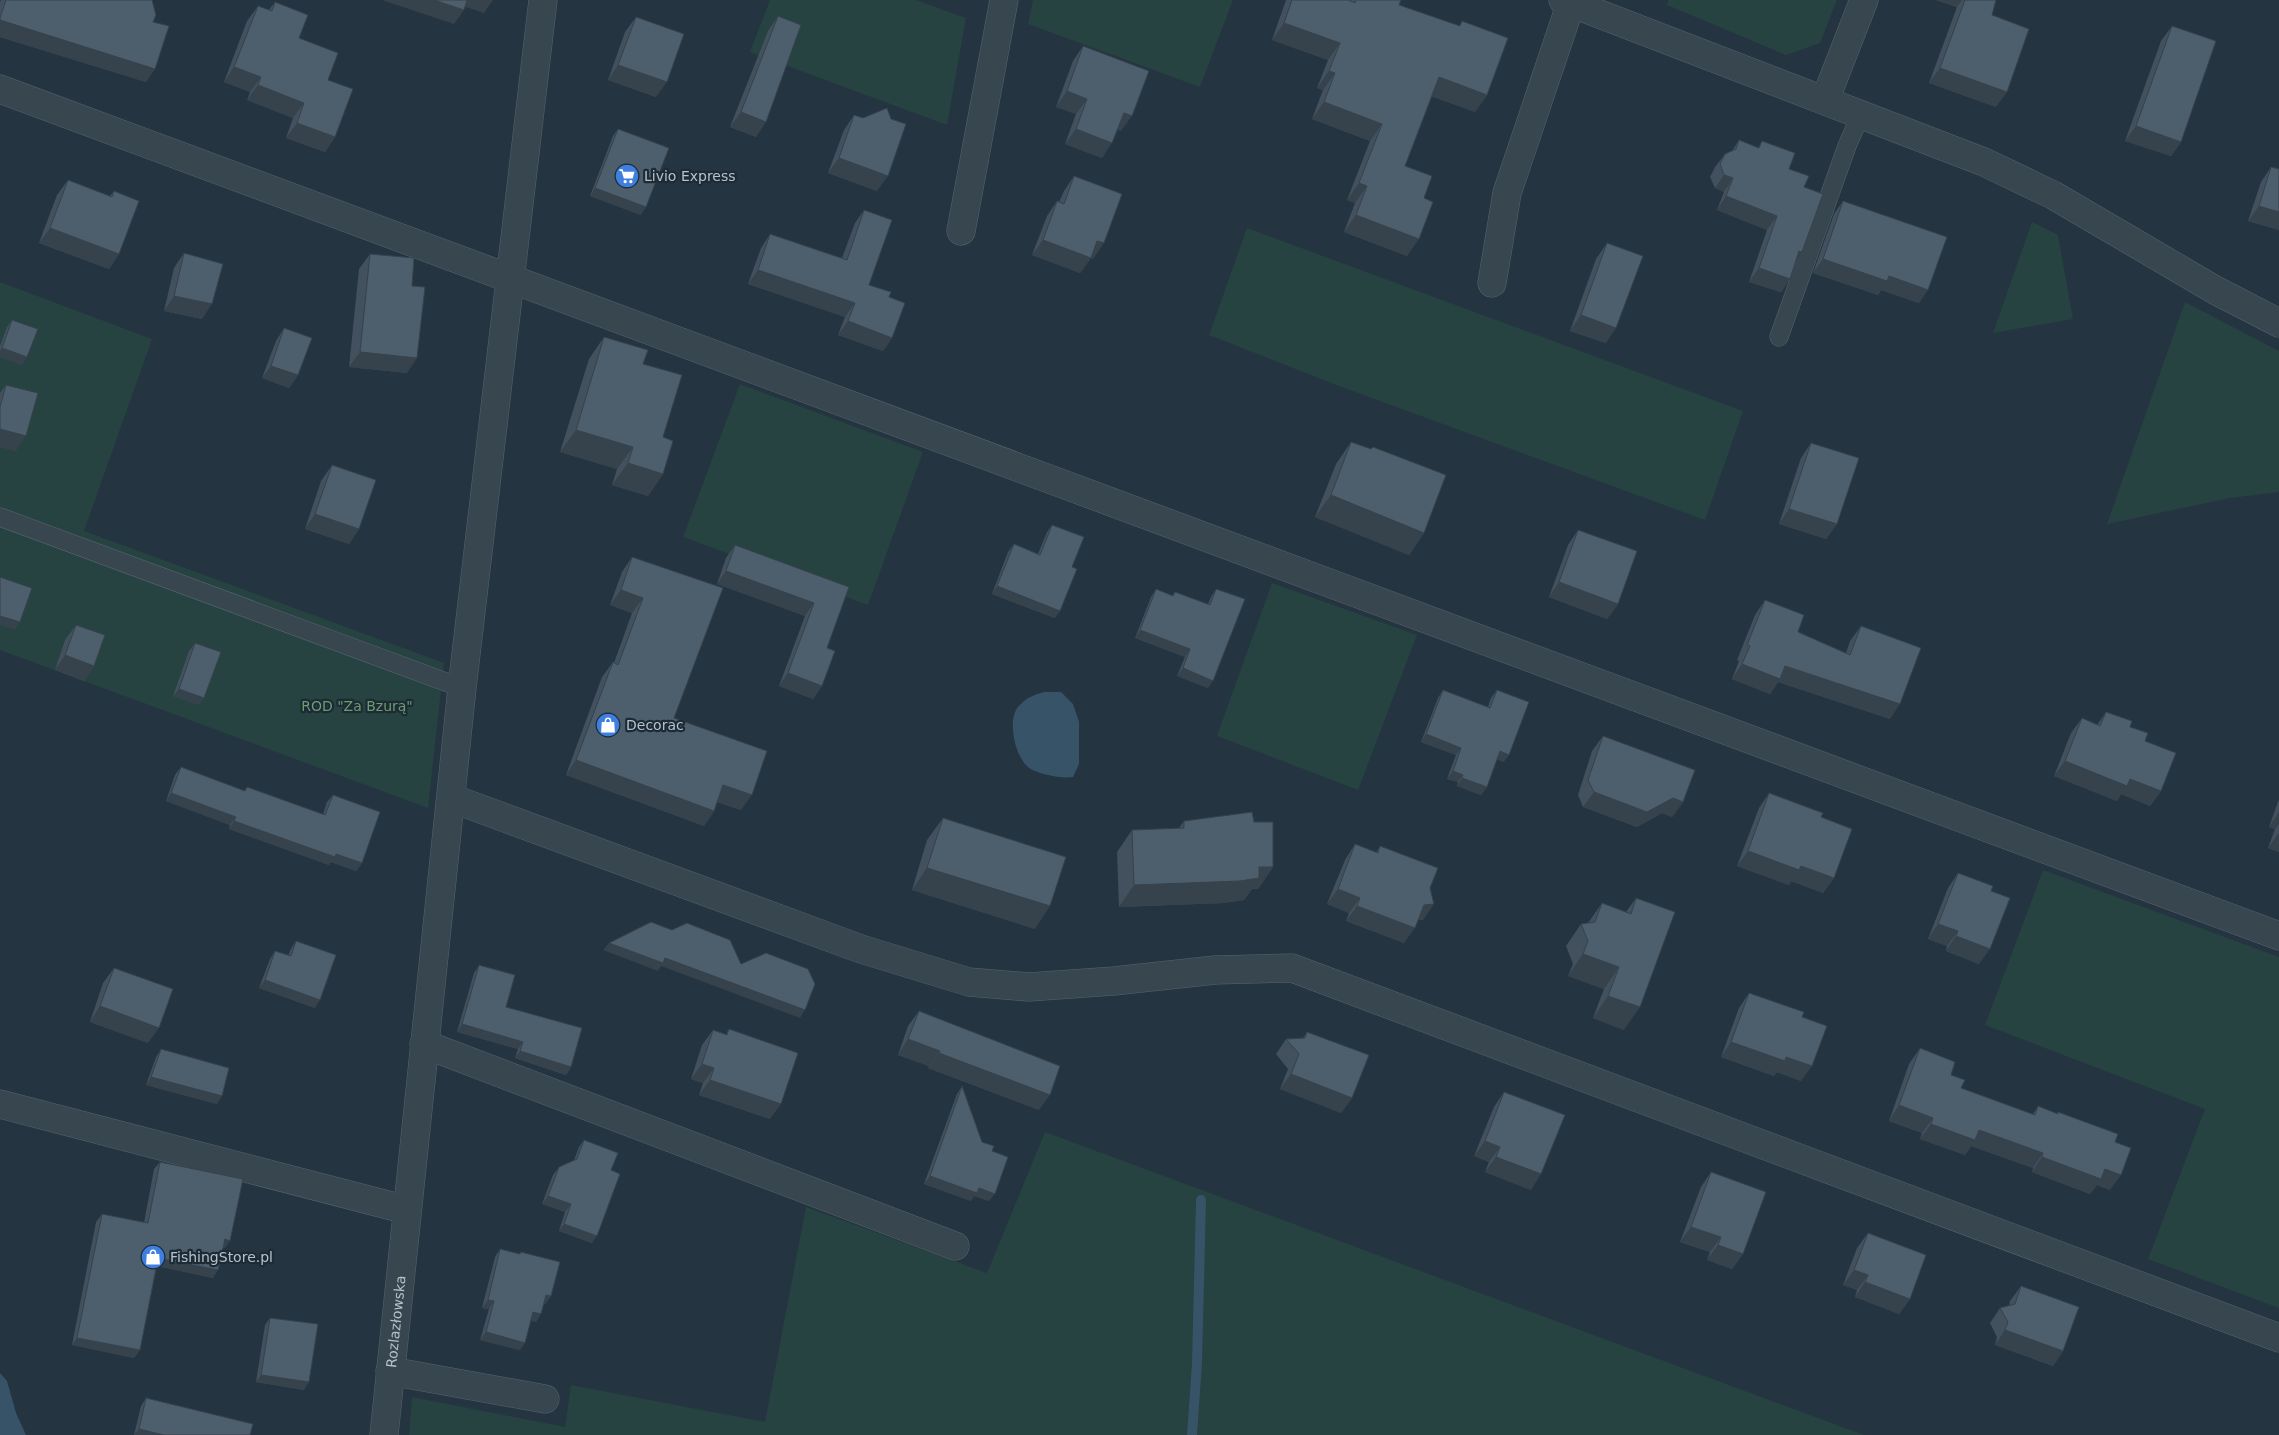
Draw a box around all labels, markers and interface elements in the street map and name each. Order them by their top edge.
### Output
supermarket icon: Livio Express [614,163,640,189]
place label: Livio Express [644,168,736,184]
park label: ROD "Za Bzurą" [301,698,413,714]
shop icon: Decorac [595,712,621,738]
place label: Decorac [626,717,684,733]
shop icon: FishingStore.pl [140,1244,166,1270]
place label: FishingStore.pl [170,1249,273,1265]
street label: Rozlazłowska [383,1275,409,1369]

